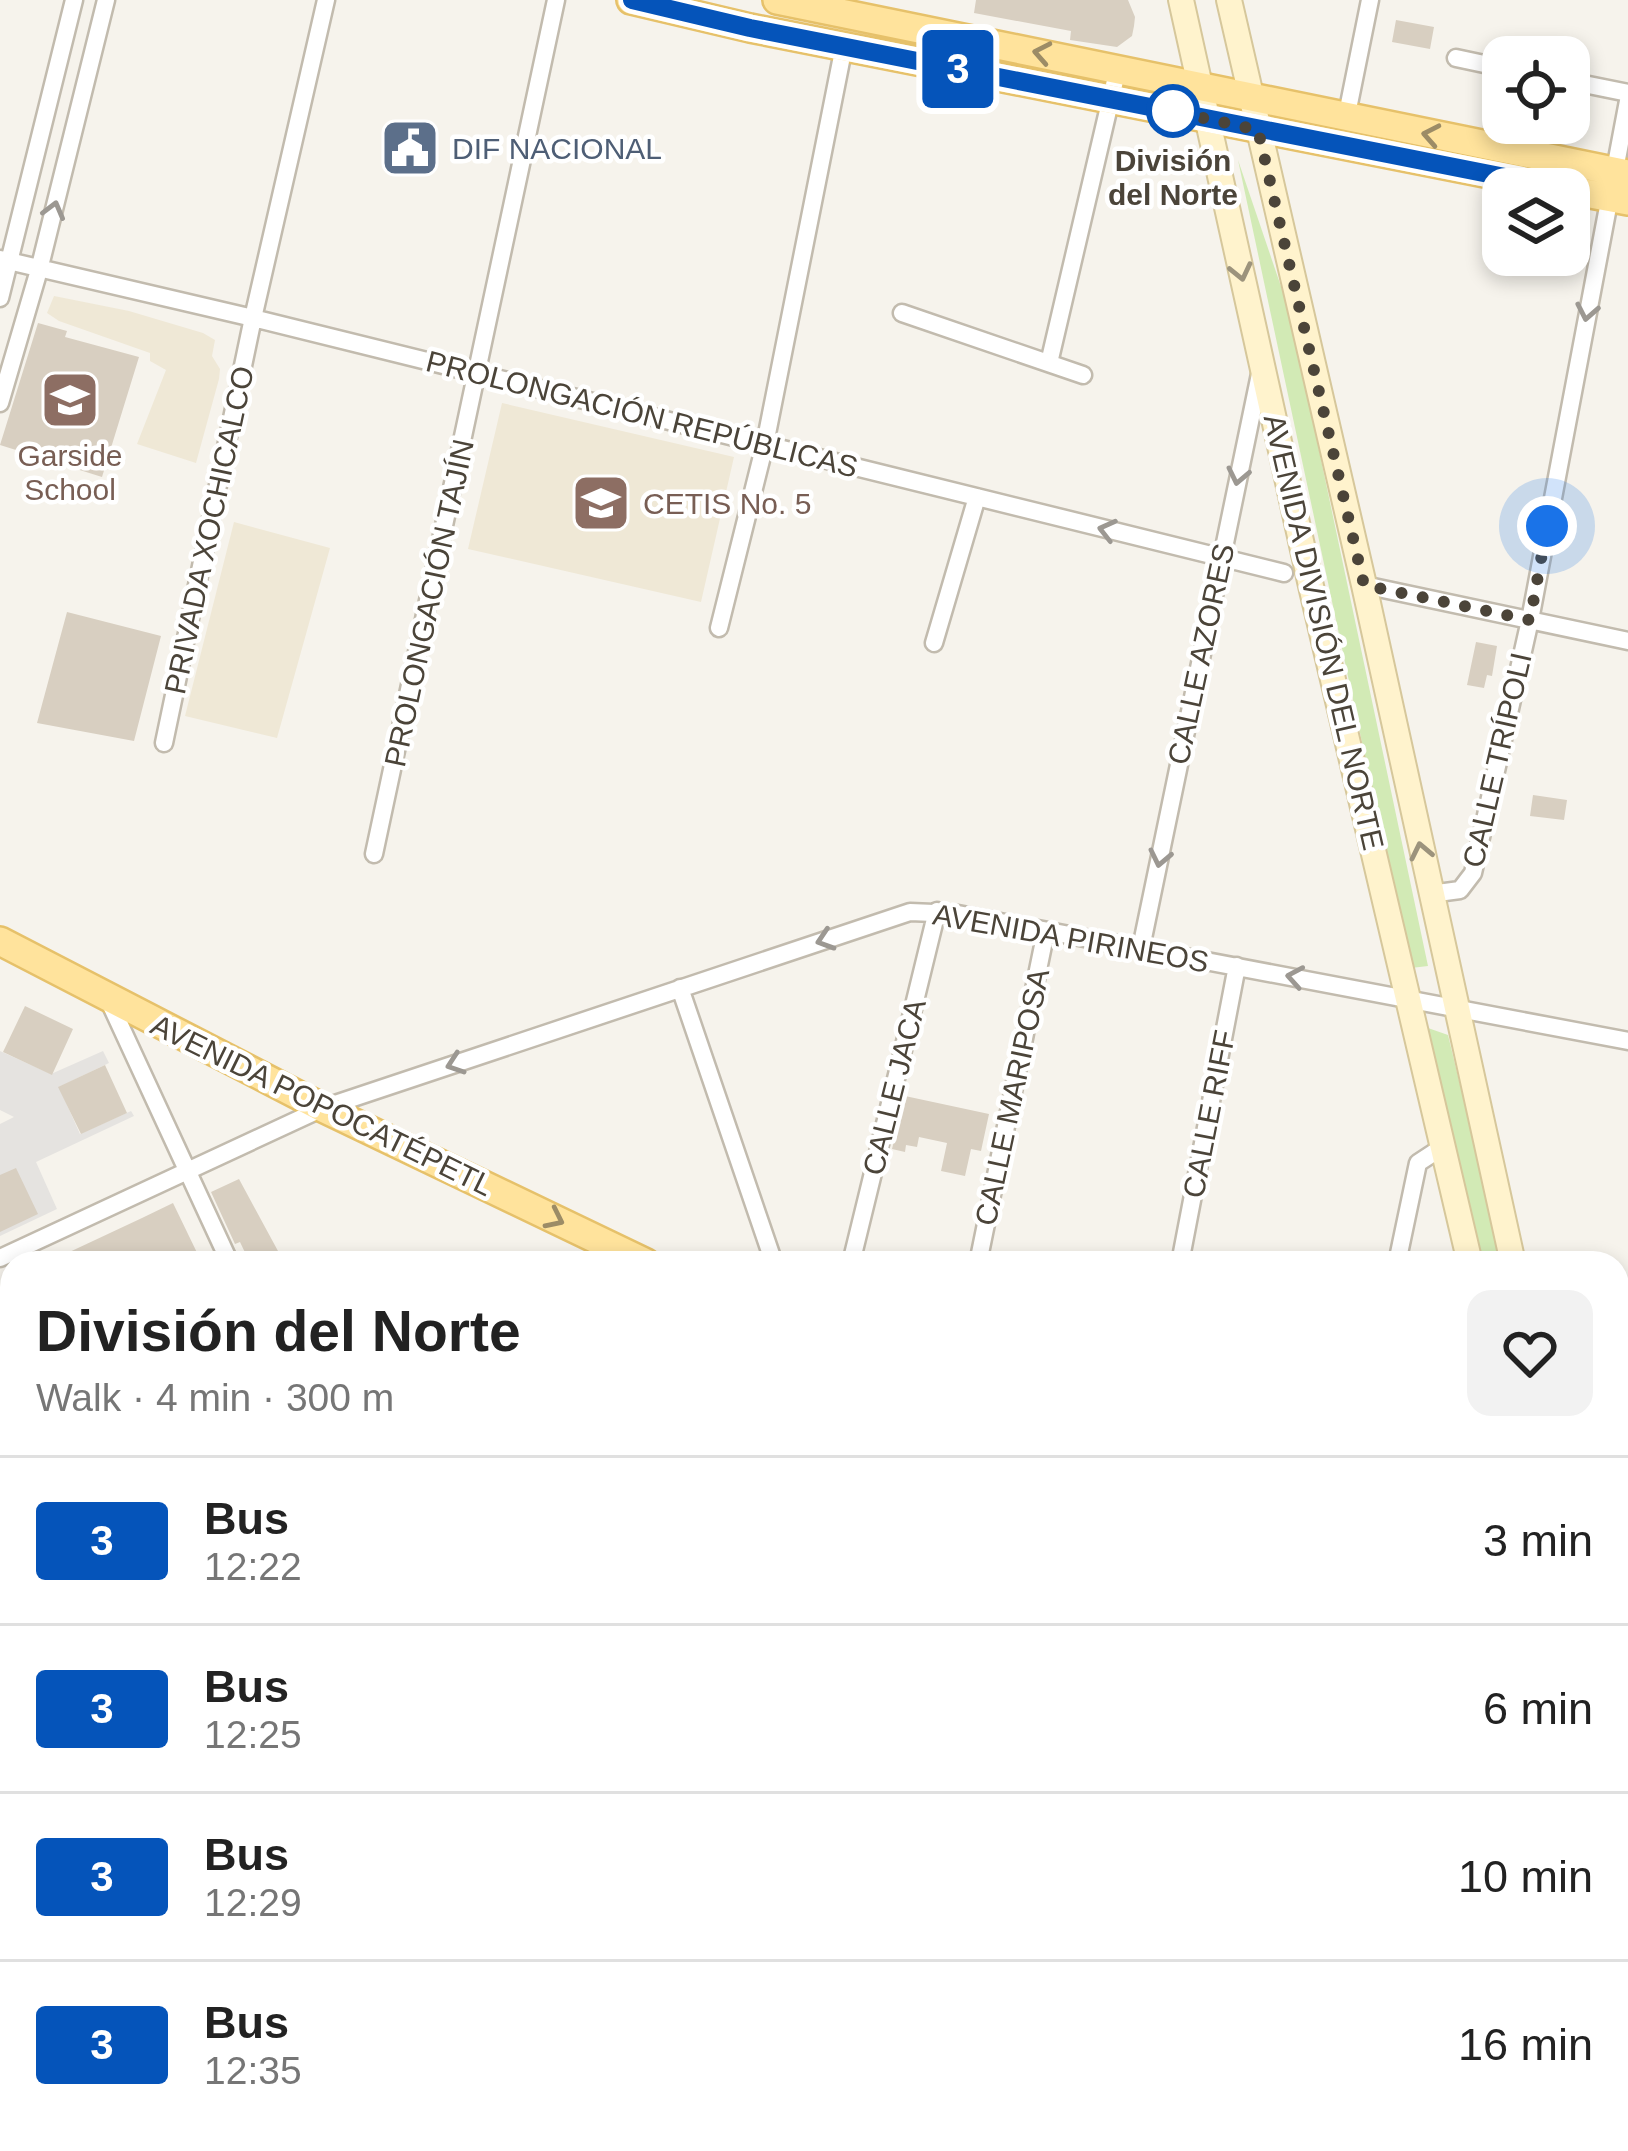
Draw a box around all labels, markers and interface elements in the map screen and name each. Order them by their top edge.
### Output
line badge: 3 [919,30,997,108]
map controls [1482,36,1590,276]
button: locate [1482,36,1590,144]
one-way arrow [1033,41,1053,67]
text: 3 [946,45,970,92]
marker: División del Norte [1148,86,1198,136]
public building icon: DIF NACIONAL [379,117,441,179]
one-way arrow [1421,123,1441,149]
place label: DIF NACIONAL [452,132,662,165]
place label: División del Norte [1108,144,1238,211]
button: layers [1482,168,1590,276]
one-way arrow [40,200,65,221]
one-way arrow [1228,262,1253,282]
one-way arrow [1575,302,1601,322]
street label: PROLONGACIÓN REPÚBLICAS [423,344,861,484]
street label: PRIVADA XOCHICALCO [158,363,260,697]
school or university icon: Garside School [39,369,101,431]
street label: AVENIDA DIVISIÓN DEL NORTE [1258,411,1390,853]
street label: PROLONGACIÓN TAJÍN [378,436,480,770]
place label: Garside School [17,439,123,506]
one-way arrow [1227,465,1252,485]
school or university icon: CETIS No. 5 [570,472,632,534]
place label: CETIS No. 5 [643,487,811,520]
your location [1517,496,1577,556]
one-way arrow [1098,519,1118,544]
street label: CALLE AZORES [1161,540,1241,768]
street label: CALLE TRÍPOLI [1456,649,1538,871]
one-way arrow [1409,841,1434,861]
one-way arrow [1148,847,1174,867]
street label: AVENIDA PIRINEOS [930,897,1212,979]
one-way arrow [815,926,836,951]
one-way arrow [1285,965,1305,990]
street label: CALLE MARIPOSA [969,966,1055,1228]
street label: CALLE JACA [856,996,932,1178]
street label: AVENIDA POPOCATÉPETL [146,1008,498,1202]
street label: CALLE RIFF [1177,1027,1241,1201]
one-way arrow [445,1049,466,1074]
one-way arrow [543,1205,564,1228]
button: heart [1467,1290,1593,1416]
text: División del Norte [36,1299,521,1363]
text: Walk · 4 min · 300 m [36,1376,394,1419]
text: Bus [204,1493,289,1544]
text: 3 min [1483,1515,1593,1566]
text: 3 [90,1517,114,1564]
text: 12:22 [204,1545,302,1588]
text: Bus [204,1661,289,1712]
text: 6 min [1483,1683,1593,1734]
text: 3 [90,1685,114,1732]
text: 12:25 [204,1713,302,1756]
text: Bus [204,1829,289,1880]
text: 10 min [1458,1851,1593,1902]
text: 3 [90,1853,114,1900]
text: 12:29 [204,1881,302,1924]
text: Bus [204,1997,289,2048]
text: 16 min [1458,2019,1593,2070]
text: 3 [90,2021,114,2068]
text: 12:35 [204,2049,302,2092]

